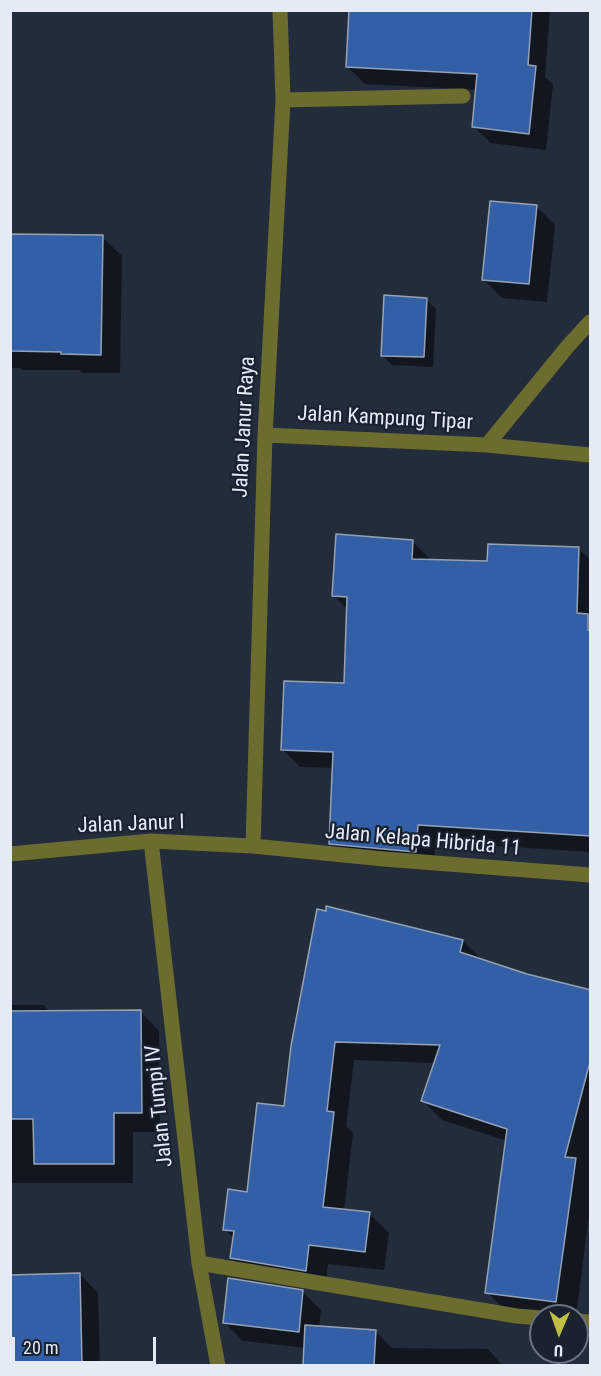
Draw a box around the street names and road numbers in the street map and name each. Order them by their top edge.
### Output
street label: Jalan Janur Raya [229,356,261,498]
street label: Jalan Kampung Tipar [297,402,473,436]
street label: Jalan Janur I [77,811,185,839]
street label: Jalan Kelapa Hibrida 11 [324,820,522,862]
street label: Jalan Tumpi IV [141,1044,179,1168]

